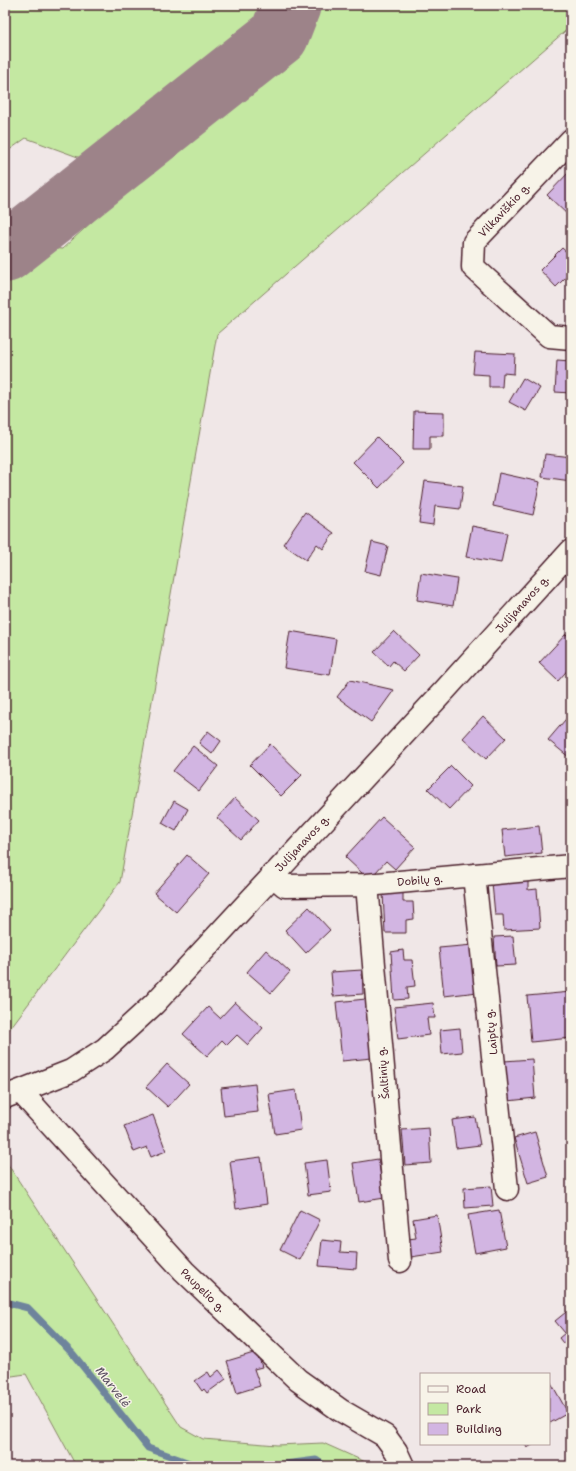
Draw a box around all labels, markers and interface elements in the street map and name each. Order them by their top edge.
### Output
street label: Vilkaviškio g. [475,180,534,241]
street label: Julijanavos g. [492,572,552,636]
street label: Julijanavos g. [272,811,333,875]
street label: Dobilų g. [397,871,444,890]
street label: Laiptų g. [482,1008,501,1056]
street label: Šaltinių g. [373,1046,393,1100]
street label: Paupelio g. [177,1265,229,1316]
water label: Marvelė [92,1363,134,1411]
legend [420,1373,550,1445]
text: Road [456,1381,487,1397]
text: Park [456,1401,482,1417]
text: Building [456,1421,502,1437]

